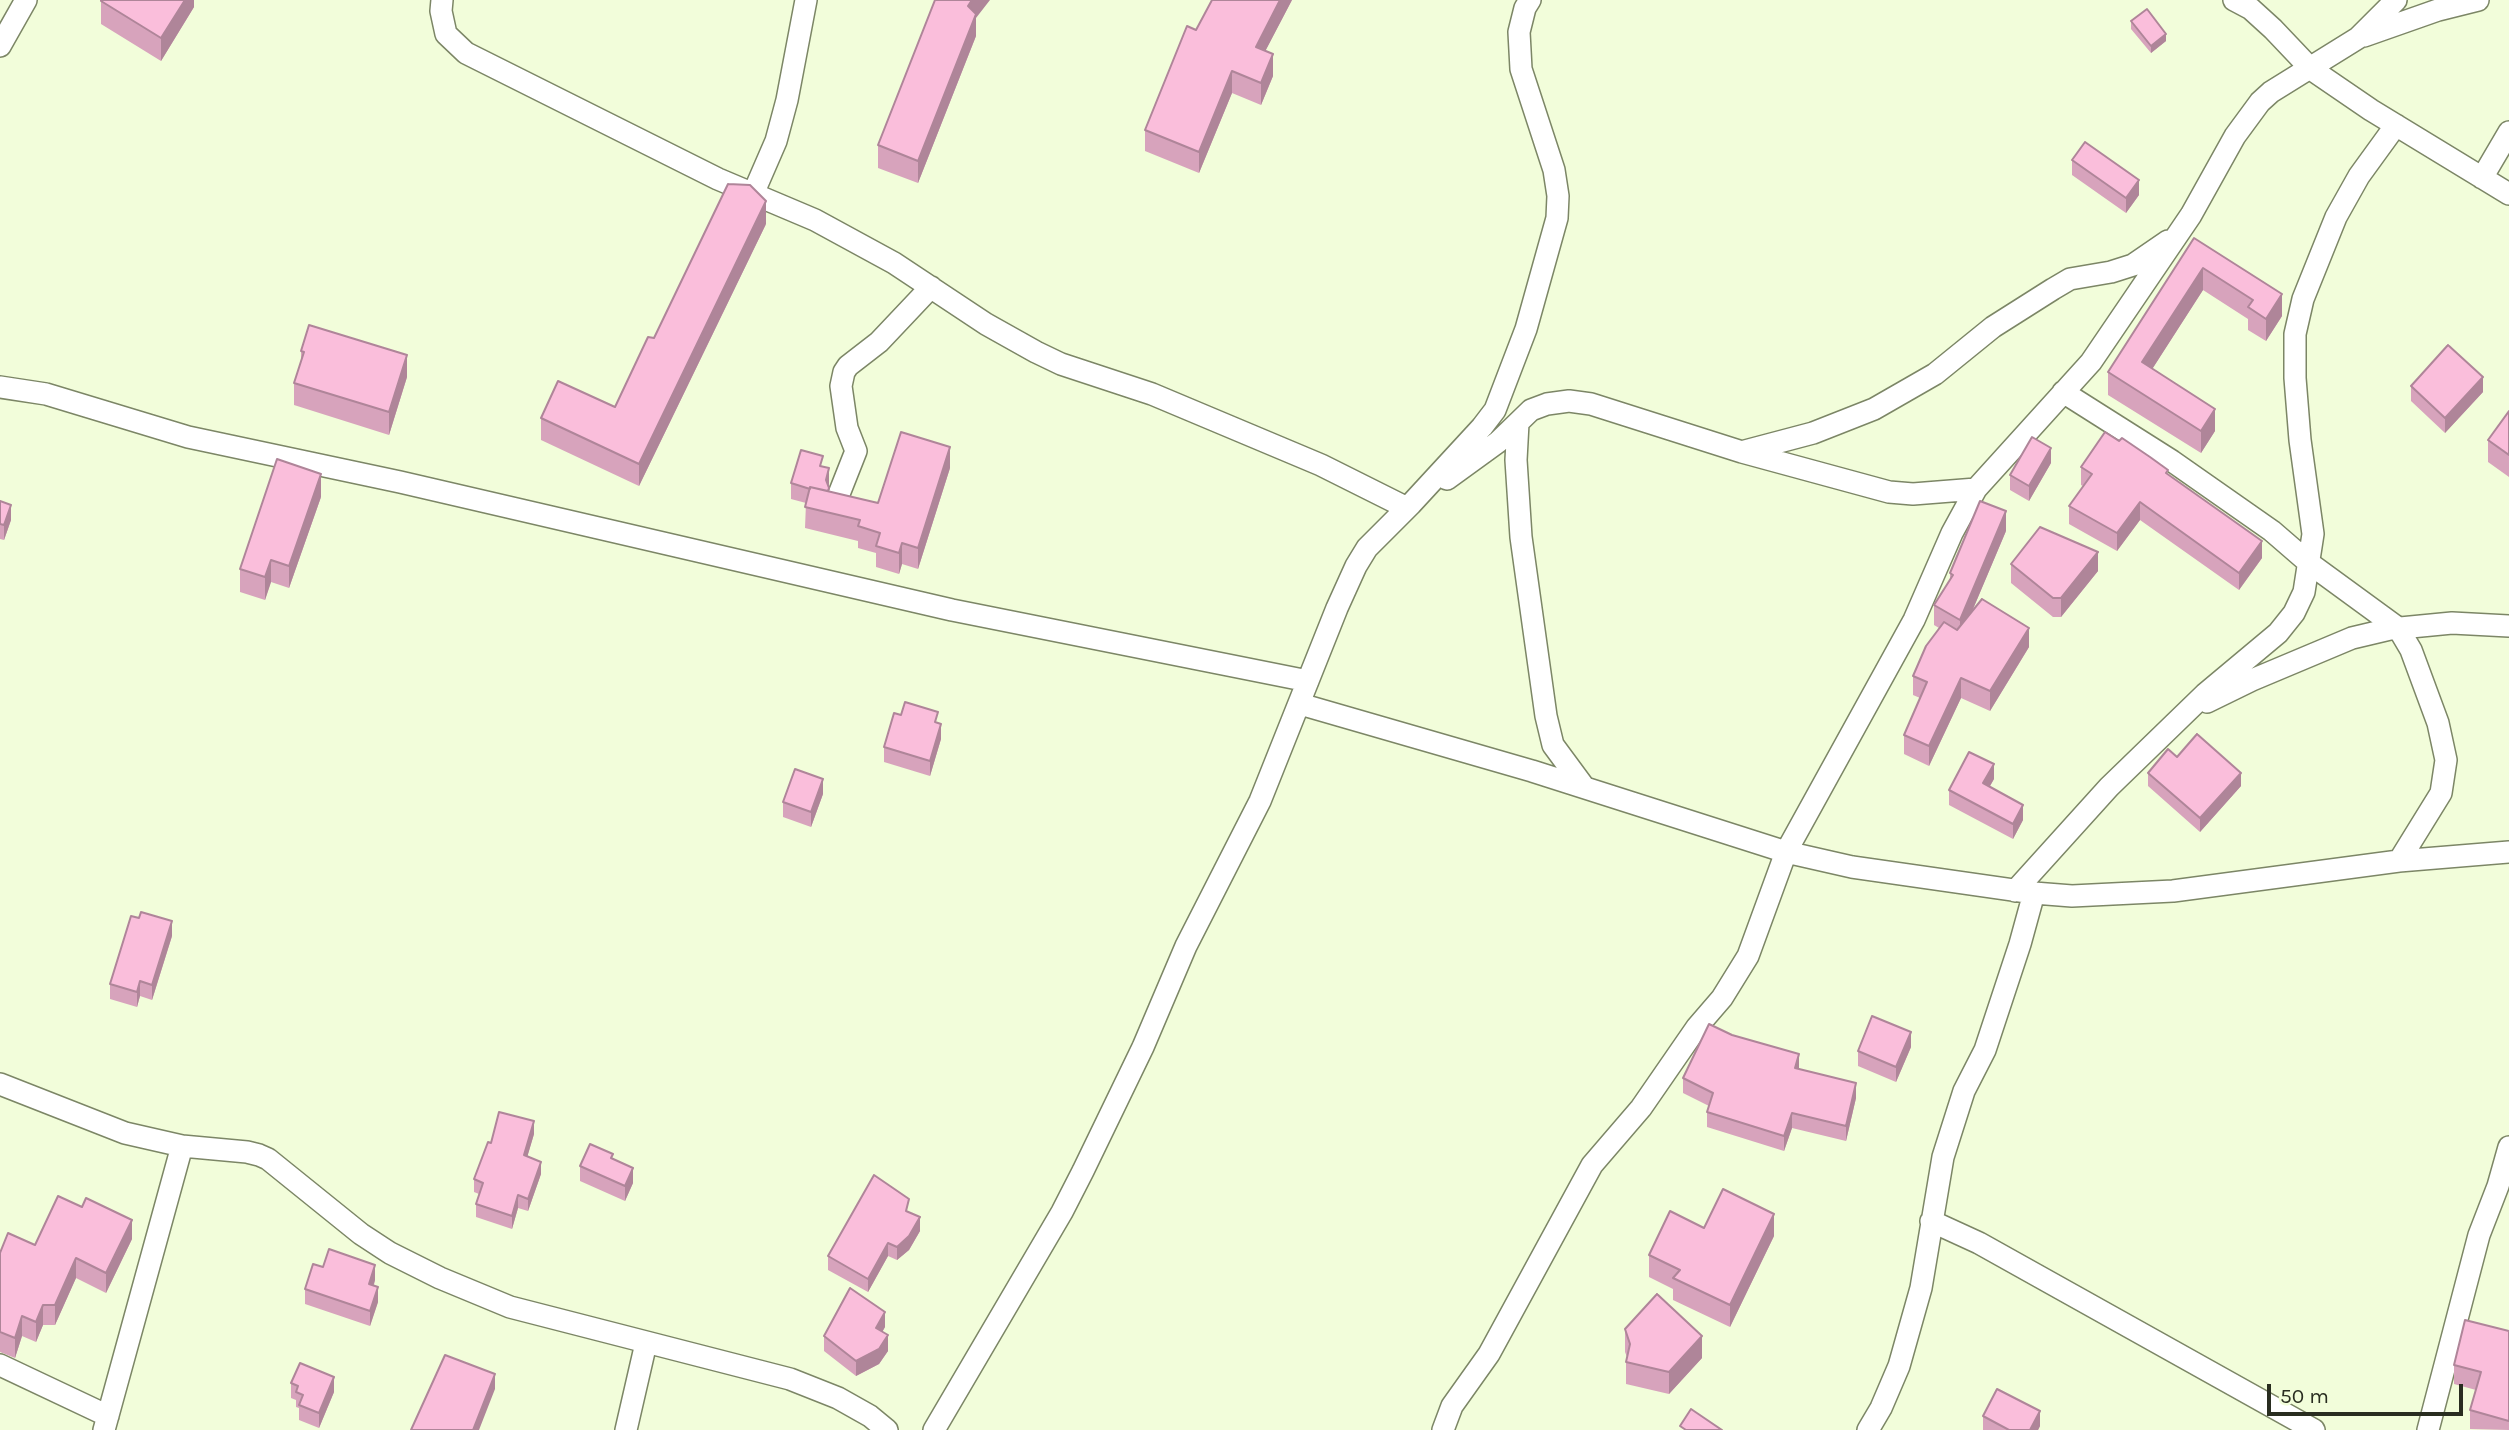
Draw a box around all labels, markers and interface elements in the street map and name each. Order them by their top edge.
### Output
scale bar [2271,1370,2467,1414]
text: 50 m [2280,1384,2329,1408]

